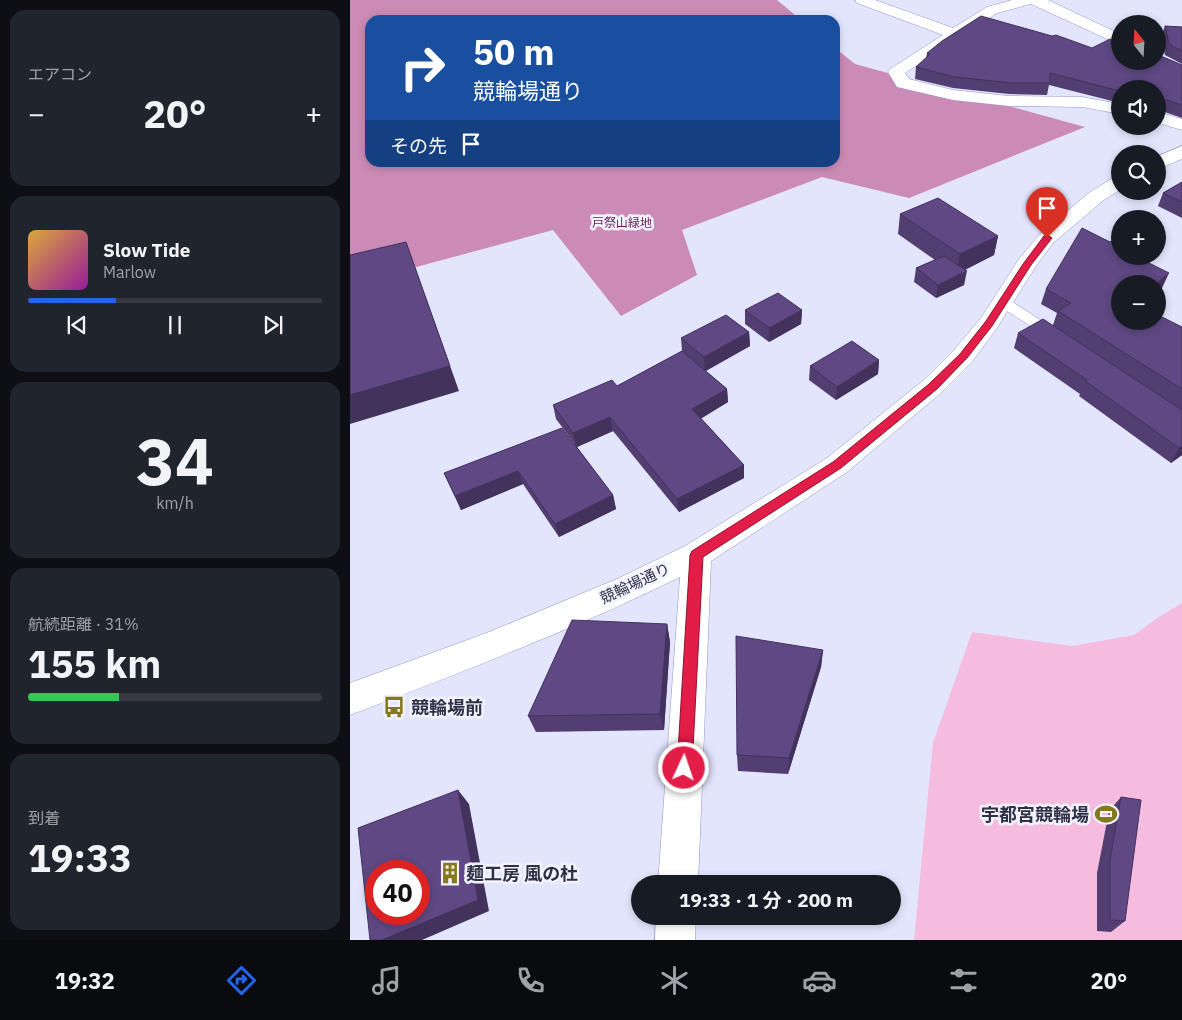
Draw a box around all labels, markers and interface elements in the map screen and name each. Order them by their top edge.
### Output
north arrow [1111,15,1166,70]
map controls [1111,15,1166,330]
text: 50 m [473,29,555,75]
icon: right [390,35,455,100]
text: エアコン [28,64,92,84]
text: 競輪場通り [473,76,583,105]
button: sound [1111,80,1166,135]
text: 20° [143,89,207,138]
text: − [28,95,45,132]
text: + [305,95,322,132]
icon: arrive [457,130,485,158]
text: その先 [390,134,447,158]
button: search [1111,145,1166,200]
pin [1026,187,1068,238]
icon: arrive [1033,194,1061,222]
button: + [1111,210,1166,265]
park label: 戸祭山緑地 [592,215,652,230]
text: Slow Tide [103,238,190,262]
text: Marlow [103,262,156,282]
button: − [1111,275,1166,330]
icon: previous [63,311,91,339]
icon: pause [161,311,189,339]
icon: next [259,311,287,339]
text: 34 [136,418,214,503]
text: km/h [156,493,194,513]
street label: 競輪場通り [597,559,673,607]
text: 航続距離 · 31% [28,614,139,634]
text: 155 km [28,639,161,688]
bus stop icon: 競輪場前 [381,694,407,720]
place label: 競輪場前 [411,696,483,719]
position arrow [657,741,709,793]
sports icon: 宇都宮競輪場 [1093,801,1119,827]
place label: 宇都宮競輪場 [981,803,1089,826]
text: 到着 [28,808,60,828]
text: 19:33 [28,833,132,882]
speed limit sign: 40 [365,860,430,925]
building icon: 麺工房 風の杜 [437,860,463,886]
place label: 麺工房 風の杜 [466,862,578,885]
text: 19:33 · 1 分 · 200 m [679,888,853,912]
icon: directions [224,963,259,998]
icon: music [369,963,404,998]
icon: phone [513,963,548,998]
icon: climate [657,963,692,998]
icon: car [802,963,837,998]
icon: filters [946,963,981,998]
text: 19:32 [55,966,115,995]
text: 20° [1090,966,1127,995]

